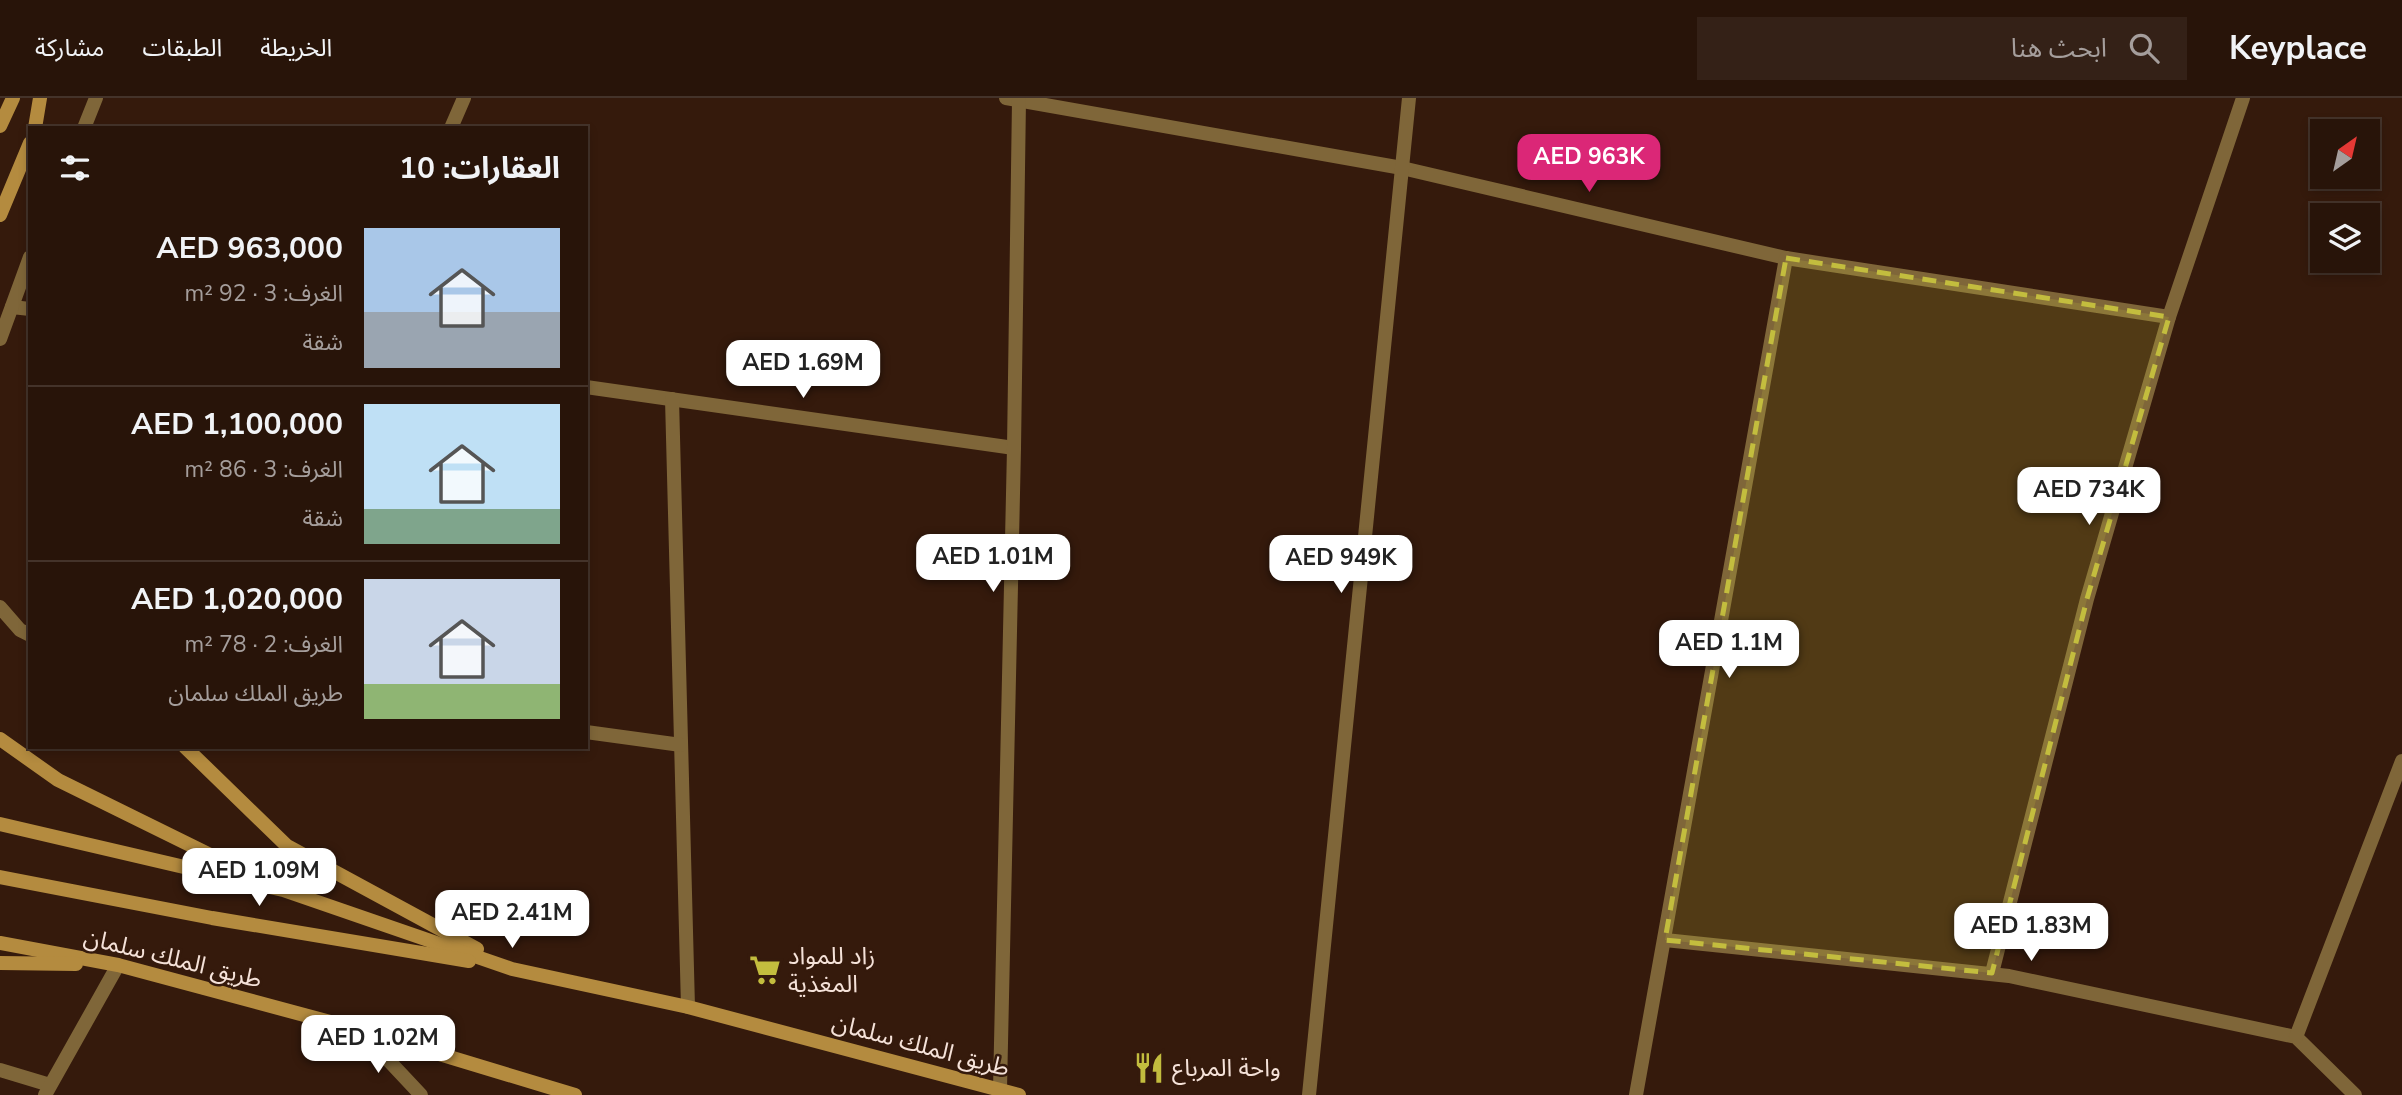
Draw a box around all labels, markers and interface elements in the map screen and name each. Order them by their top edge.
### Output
search box [1697,17,2187,80]
text: Keyplace [2229,26,2367,71]
icon: search [2125,29,2163,67]
text: ابحث هنا [2011,31,2107,66]
text: مشاركة [35,32,104,64]
text: الطبقات [142,32,222,64]
text: الخريطة [260,32,332,64]
north arrow [2310,119,2380,189]
map controls [2310,119,2380,273]
pin: AED 963K [1517,134,1661,194]
text: AED 963K [1533,141,1645,172]
text: العقارات: 10 [399,148,560,189]
icon: filters [56,149,94,187]
button: layers [2310,203,2380,273]
text: AED 963,000 [156,228,343,269]
icon: home [420,256,504,340]
text: الغرف: 3 · 92 m² [185,278,343,309]
text: شقة [302,327,343,358]
pin: AED 1.69M [723,341,883,400]
text: AED 1.69M [742,347,864,378]
text: AED 1,100,000 [131,404,343,445]
icon: home [420,432,504,516]
text: الغرف: 3 · 86 m² [185,454,343,485]
pin: AED 734K [2017,468,2161,527]
text: AED 734K [2033,474,2145,505]
text: شقة [302,503,343,534]
pin: AED 1.01M [913,534,1073,594]
pin: AED 949K [1269,536,1413,595]
text: AED 1.01M [932,541,1054,572]
text: AED 949K [1285,542,1397,573]
text: AED 1,020,000 [131,579,343,620]
icon: home [420,607,504,691]
pin: AED 1.1M [1657,620,1801,680]
text: AED 1.1M [1675,627,1783,658]
text: الغرف: 2 · 78 m² [185,629,343,660]
text: طريق الملك سلمان [168,678,343,709]
pin: AED 1.09M [179,848,339,908]
text: AED 1.09M [198,855,320,886]
pin: AED 2.41M [432,890,592,950]
text: AED 2.41M [451,897,573,928]
pin: AED 1.83M [1951,904,2111,963]
text: AED 1.83M [1970,910,2092,941]
street label: طريق الملك سلمان [81,920,265,996]
place label: زاد للمواد المغذية [788,940,875,1000]
supermarket icon: زاد للمواد المغذية [748,953,782,987]
street label: طريق الملك سلمان [829,1006,1013,1084]
pin: AED 1.02M [298,1016,458,1075]
text: AED 1.02M [317,1022,439,1053]
restaurant icon: واحة المرباع [1132,1051,1166,1085]
place label: واحة المرباع [1172,1052,1281,1085]

